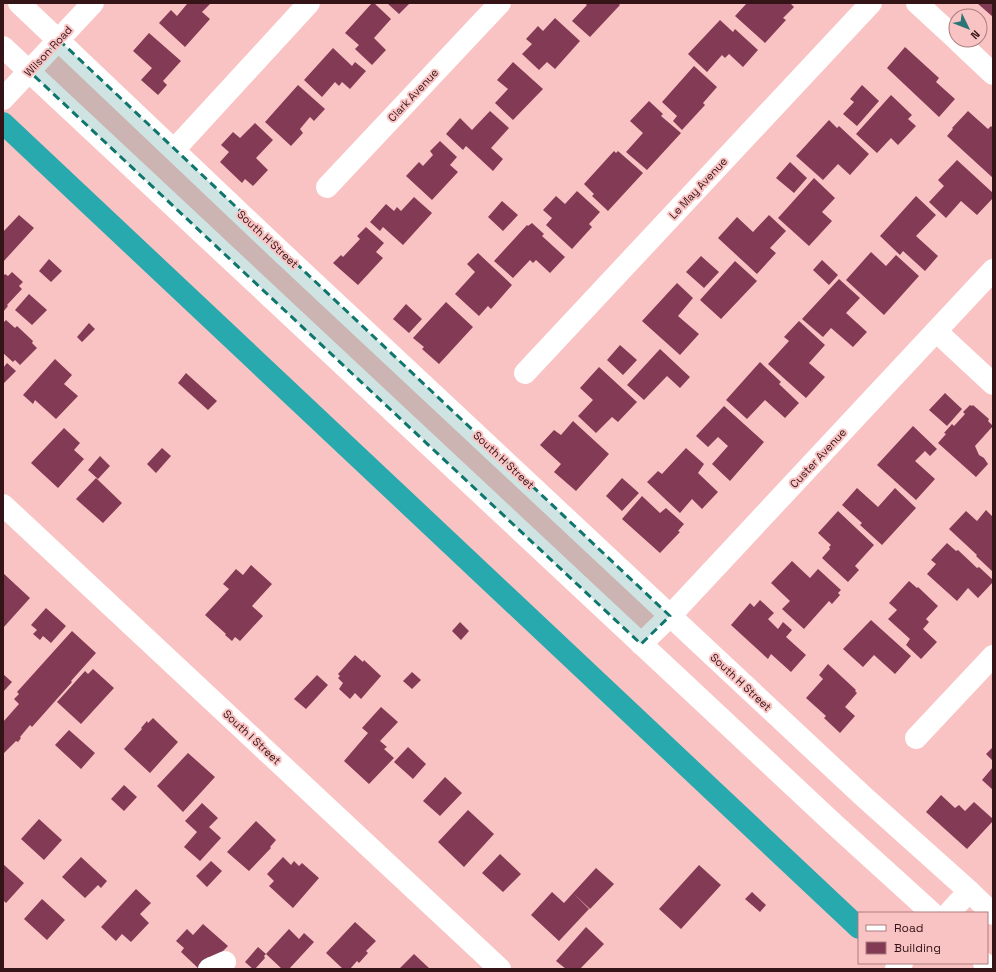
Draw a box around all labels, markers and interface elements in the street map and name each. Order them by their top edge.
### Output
north arrow [948,8,988,48]
street label: Wilson Road [21,23,75,79]
text: N [968,27,983,42]
street label: Clark Avenue [385,65,441,125]
street label: Le May Avenue [666,154,730,222]
street label: South H Street [234,207,302,271]
street label: Custer Avenue [787,425,849,491]
street label: South H Street [470,428,538,492]
street label: South H Street [707,650,775,714]
street label: South I Street [220,707,284,767]
legend [858,912,988,964]
text: Road [894,920,923,936]
text: Building [894,940,941,956]

